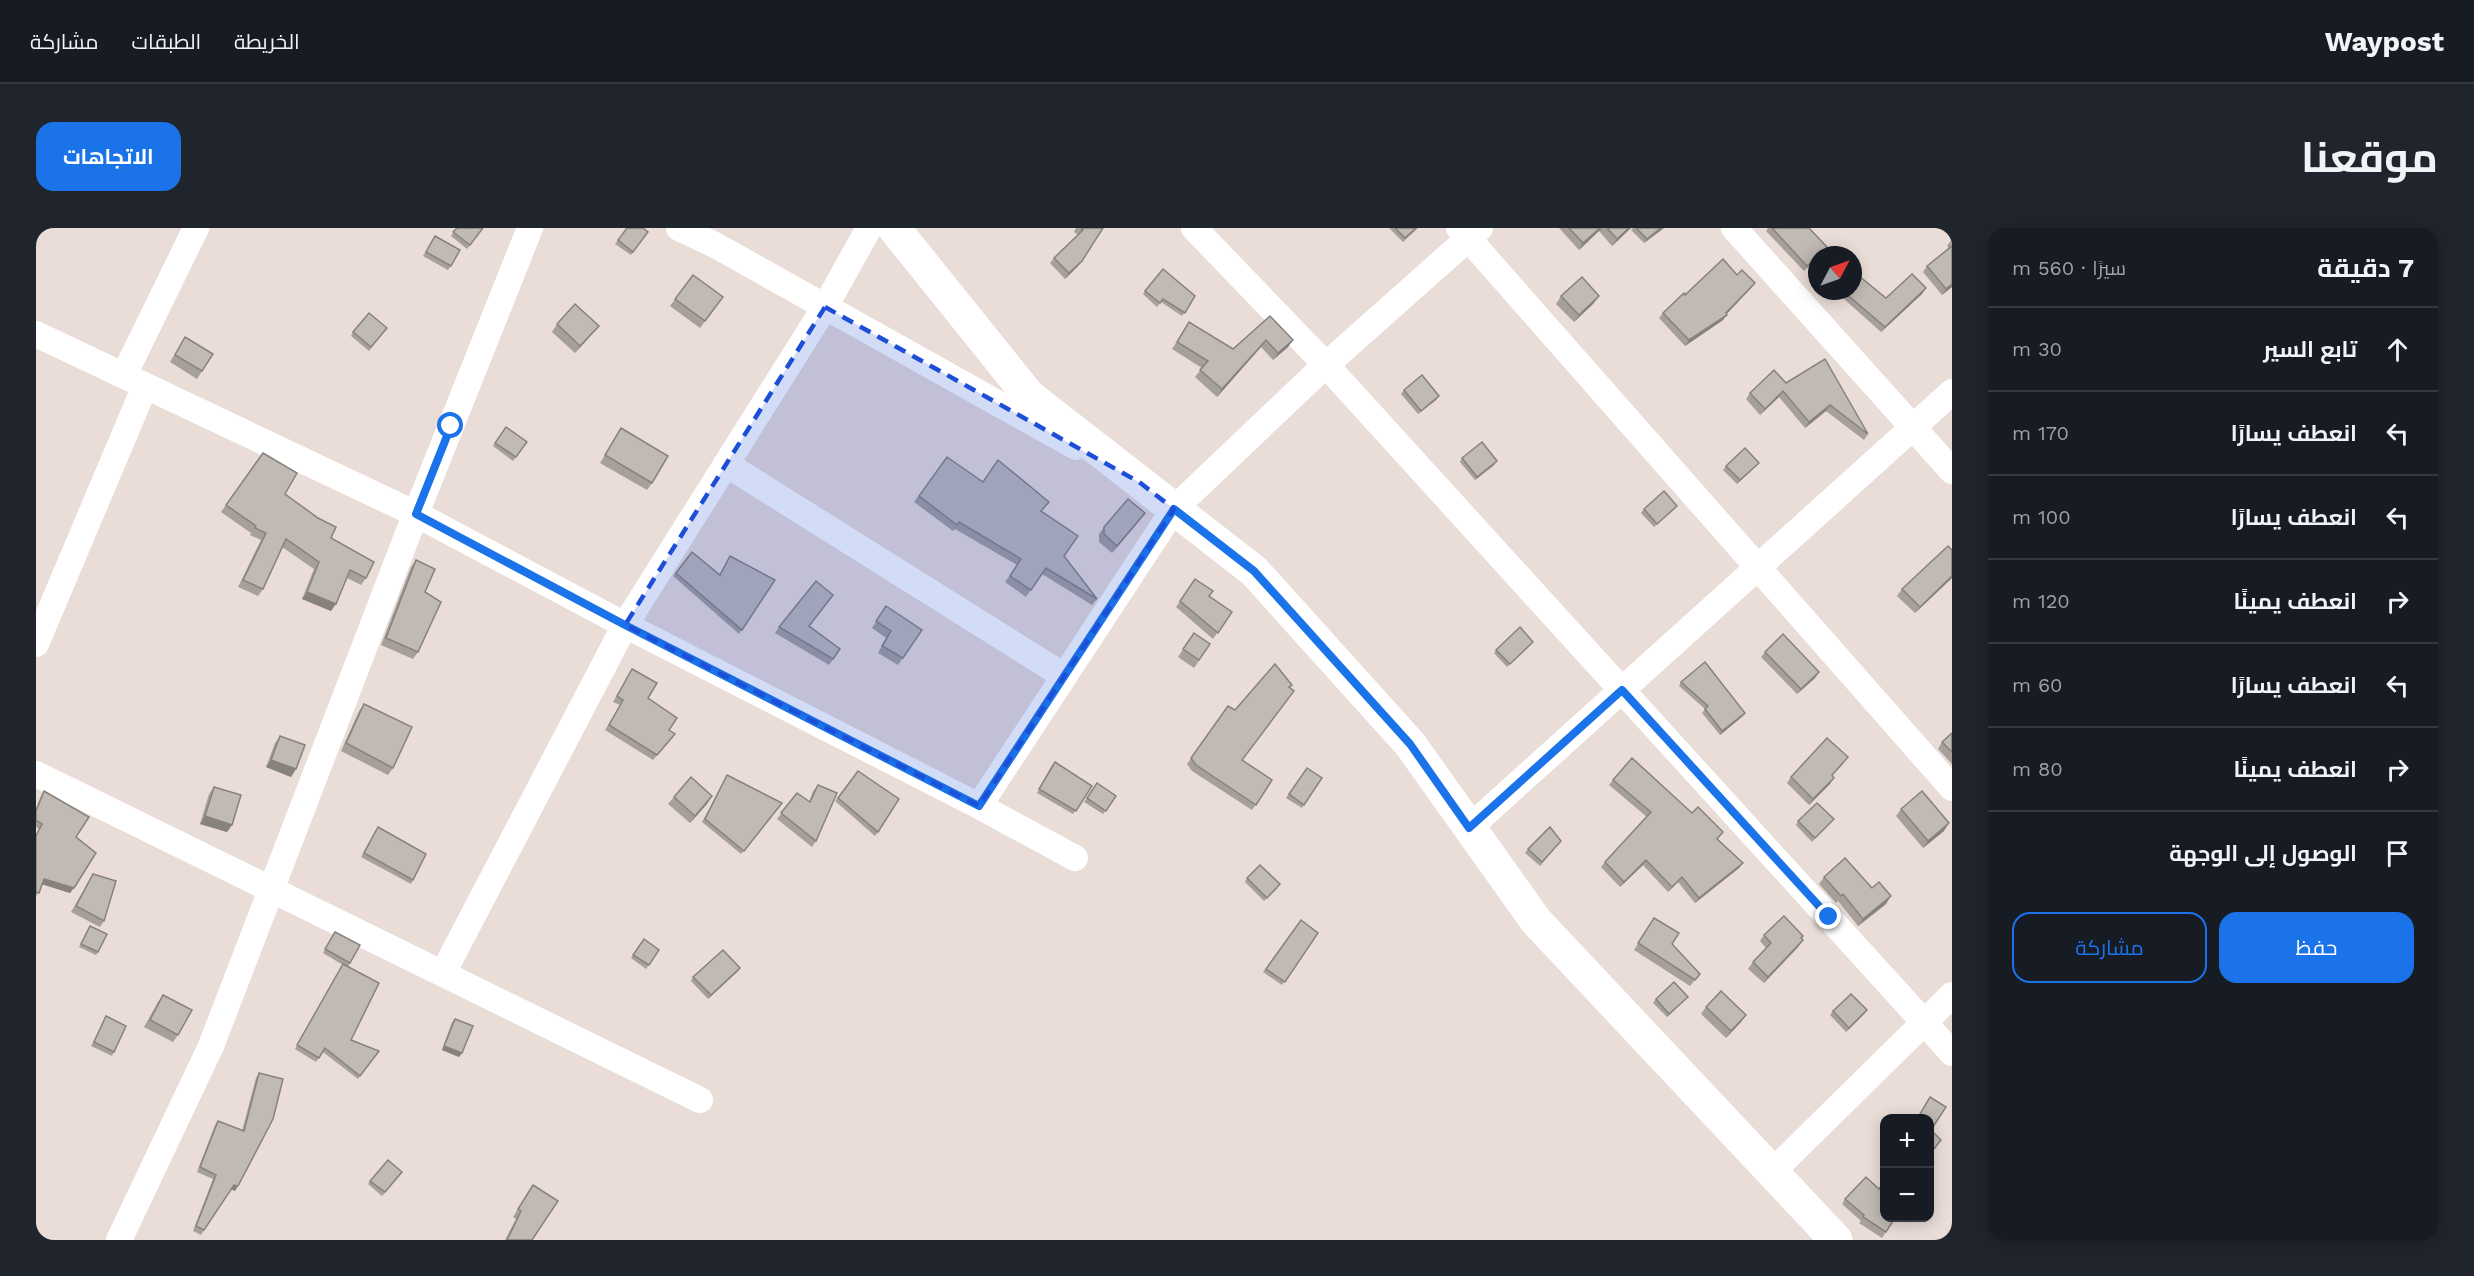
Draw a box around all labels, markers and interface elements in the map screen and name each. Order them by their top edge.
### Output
text: Waypost [2325,25,2444,58]
text: مشاركة [30,29,99,54]
text: الطبقات [132,29,201,54]
text: الخريطة [234,29,300,54]
button: الاتجاهات [36,122,181,191]
text: موقعنا [2301,133,2438,182]
north arrow [1808,246,1862,300]
text: 7 دقيقة [2317,253,2414,283]
text: سيرًا · 560 m [2012,256,2126,280]
icon: ahead [2381,333,2414,366]
text: 30 m [2012,337,2062,361]
text: تابع السير [2263,337,2357,362]
route start [437,412,463,438]
icon: left [2381,417,2414,450]
text: 170 m [2012,421,2069,445]
text: انعطف يسارًا [2231,421,2357,446]
icon: left [2381,501,2414,534]
text: 100 m [2012,505,2071,529]
text: انعطف يسارًا [2231,505,2357,530]
icon: right [2381,585,2414,618]
text: 120 m [2012,589,2070,613]
text: انعطف يمينًا [2233,589,2357,614]
icon: left [2381,669,2414,702]
text: 60 m [2012,673,2063,697]
text: انعطف يسارًا [2231,673,2357,698]
icon: right [2381,753,2414,786]
text: 80 m [2012,757,2063,781]
text: انعطف يمينًا [2233,757,2357,782]
icon: arrive [2381,837,2414,870]
text: الوصول إلى الوجهة [2169,841,2357,866]
route end [1815,903,1841,929]
button: مشاركة [2012,912,2207,983]
button: حفظ [2219,912,2414,983]
map controls [1880,1114,1934,1222]
button: + [1880,1114,1934,1168]
button: − [1880,1168,1934,1222]

